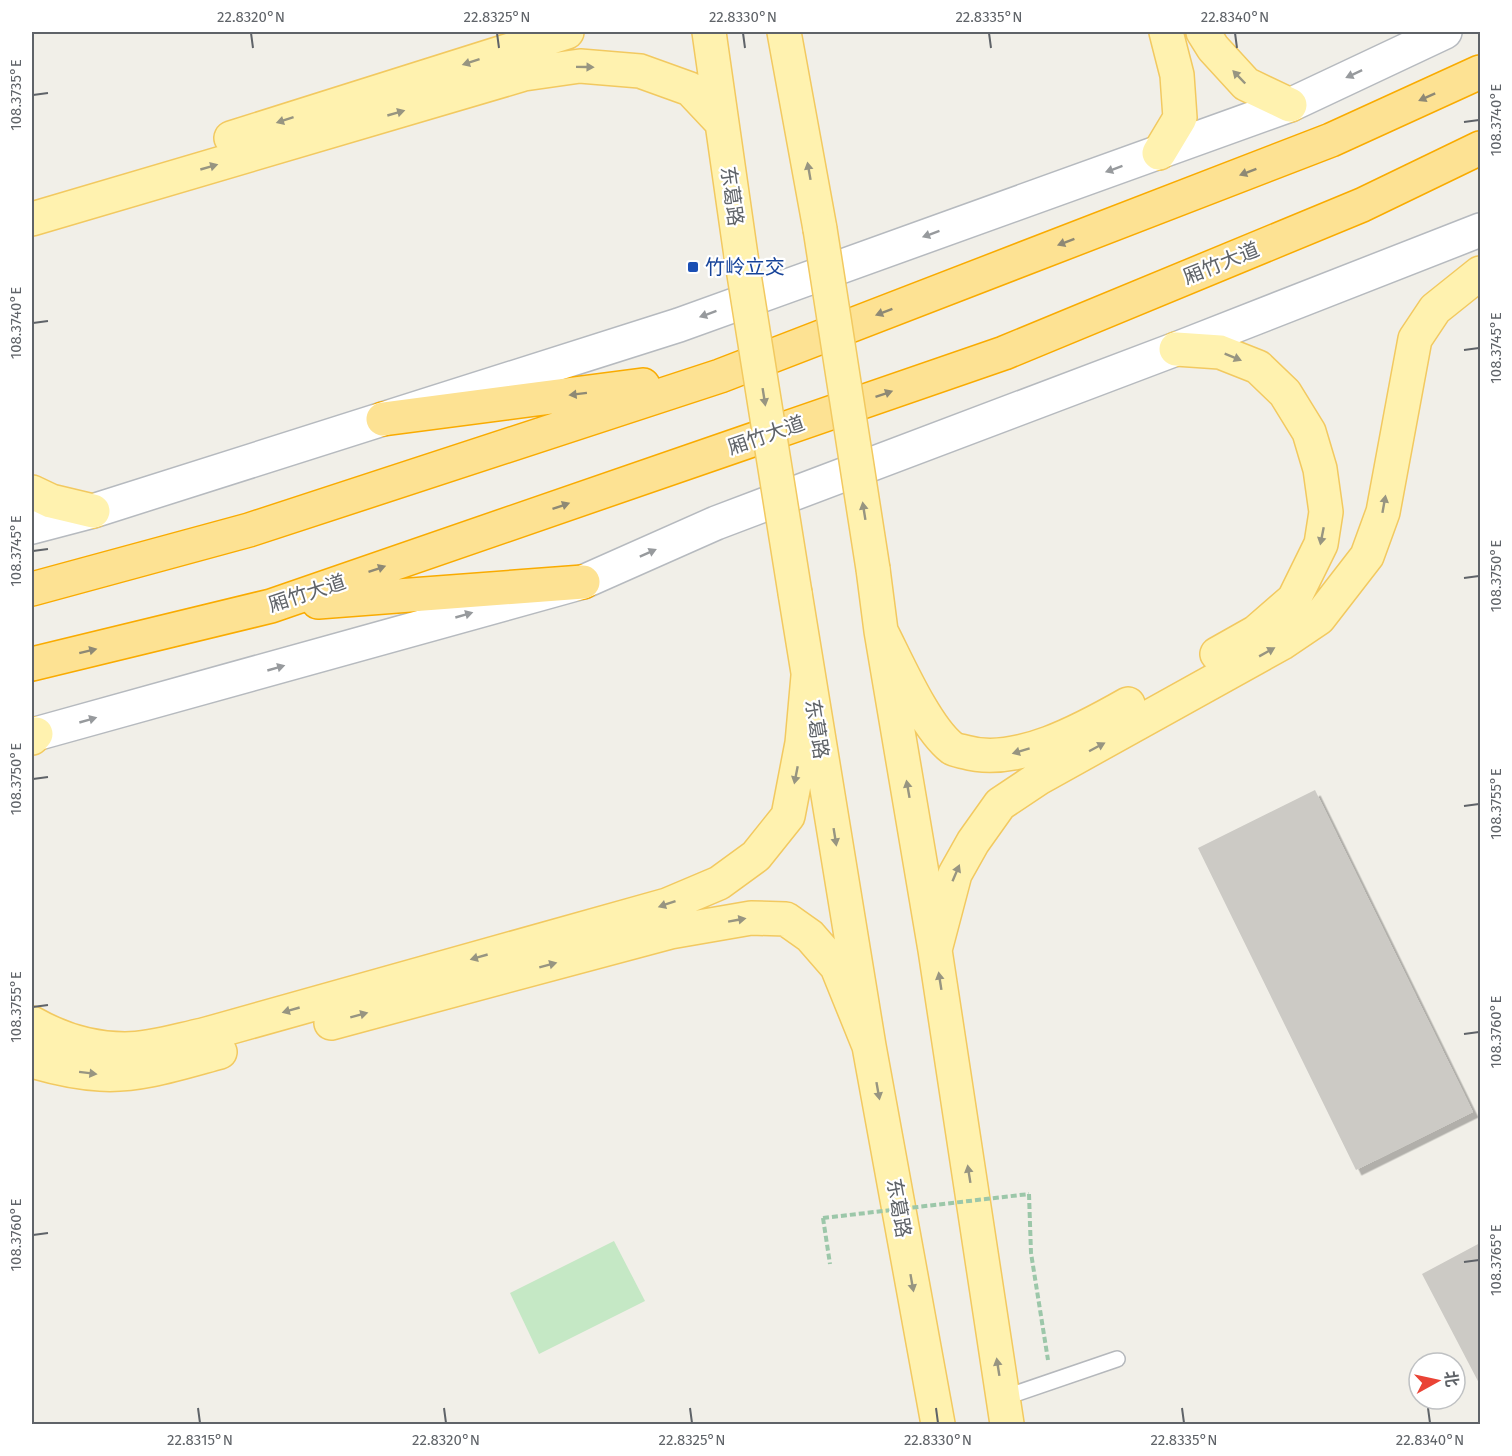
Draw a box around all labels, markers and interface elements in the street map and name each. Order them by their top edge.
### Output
text: 22.8320°N [217,8,285,26]
text: 22.8325°N [464,8,530,26]
text: 22.8330°N [709,8,777,26]
text: 22.8335°N [955,8,1023,26]
text: 22.8340°N [1201,8,1269,26]
one-way arrow [462,58,480,67]
text: 108.3735°E [7,59,25,131]
one-way arrow [575,62,594,72]
one-way arrow [1232,70,1246,85]
one-way arrow [1346,70,1363,79]
text: 108.3740°E [1487,84,1505,156]
one-way arrow [1419,92,1436,101]
one-way arrow [387,108,405,117]
one-way arrow [276,116,294,126]
one-way arrow [804,161,813,180]
one-way arrow [200,162,218,171]
one-way arrow [1105,164,1123,174]
street label: 东葛路 [716,165,748,227]
one-way arrow [1238,168,1256,178]
one-way arrow [922,230,940,240]
street label: 厢竹大道 [1179,237,1263,289]
one-way arrow [1056,238,1074,248]
place label: 竹岭立交 [705,255,785,279]
marker: 竹岭立交 [686,260,700,274]
text: 108.3740°E [7,287,25,359]
one-way arrow [874,308,892,318]
one-way arrow [699,310,717,320]
text: 108.3745°E [1487,312,1505,384]
one-way arrow [1225,352,1243,362]
one-way arrow [759,388,768,407]
one-way arrow [569,389,588,398]
one-way arrow [875,389,893,398]
street label: 厢竹大道 [724,411,808,459]
one-way arrow [1380,494,1389,513]
one-way arrow [552,500,570,510]
one-way arrow [859,501,868,520]
text: 108.3745°E [7,515,25,587]
one-way arrow [1317,526,1326,545]
text: 108.3750°E [1487,540,1505,612]
one-way arrow [639,548,657,557]
one-way arrow [368,564,386,574]
street label: 厢竹大道 [265,569,349,617]
one-way arrow [455,610,473,620]
one-way arrow [79,645,98,655]
one-way arrow [1259,647,1276,657]
one-way arrow [267,662,285,672]
street label: 东葛路 [800,697,834,761]
one-way arrow [79,715,97,724]
one-way arrow [1089,742,1106,752]
text: 108.3750°E [7,743,25,815]
one-way arrow [1012,747,1030,756]
one-way arrow [791,766,800,785]
text: 108.3755°E [1487,768,1505,840]
one-way arrow [903,779,912,798]
one-way arrow [830,828,839,847]
one-way arrow [951,864,961,882]
one-way arrow [658,900,676,910]
one-way arrow [728,916,747,925]
one-way arrow [470,953,488,963]
one-way arrow [539,959,557,969]
text: 108.3755°E [7,971,25,1043]
one-way arrow [935,971,944,990]
text: 108.3760°E [1487,996,1505,1068]
one-way arrow [282,1006,300,1015]
one-way arrow [350,1010,368,1019]
one-way arrow [78,1068,97,1077]
one-way arrow [874,1082,883,1101]
one-way arrow [965,1164,974,1183]
street label: 东葛路 [882,1176,916,1240]
text: 108.3760°E [7,1199,25,1271]
text: 108.3765°E [1487,1224,1505,1296]
one-way arrow [908,1274,917,1293]
north arrow [1407,1351,1467,1411]
one-way arrow [994,1357,1003,1376]
text: 北 [1441,1370,1462,1388]
text: 22.8315°N [167,1431,233,1449]
text: 22.8320°N [412,1431,480,1449]
text: 22.8325°N [659,1431,725,1449]
text: 22.8330°N [904,1431,972,1449]
text: 22.8335°N [1150,1431,1218,1449]
text: 22.8340°N [1396,1431,1464,1449]

